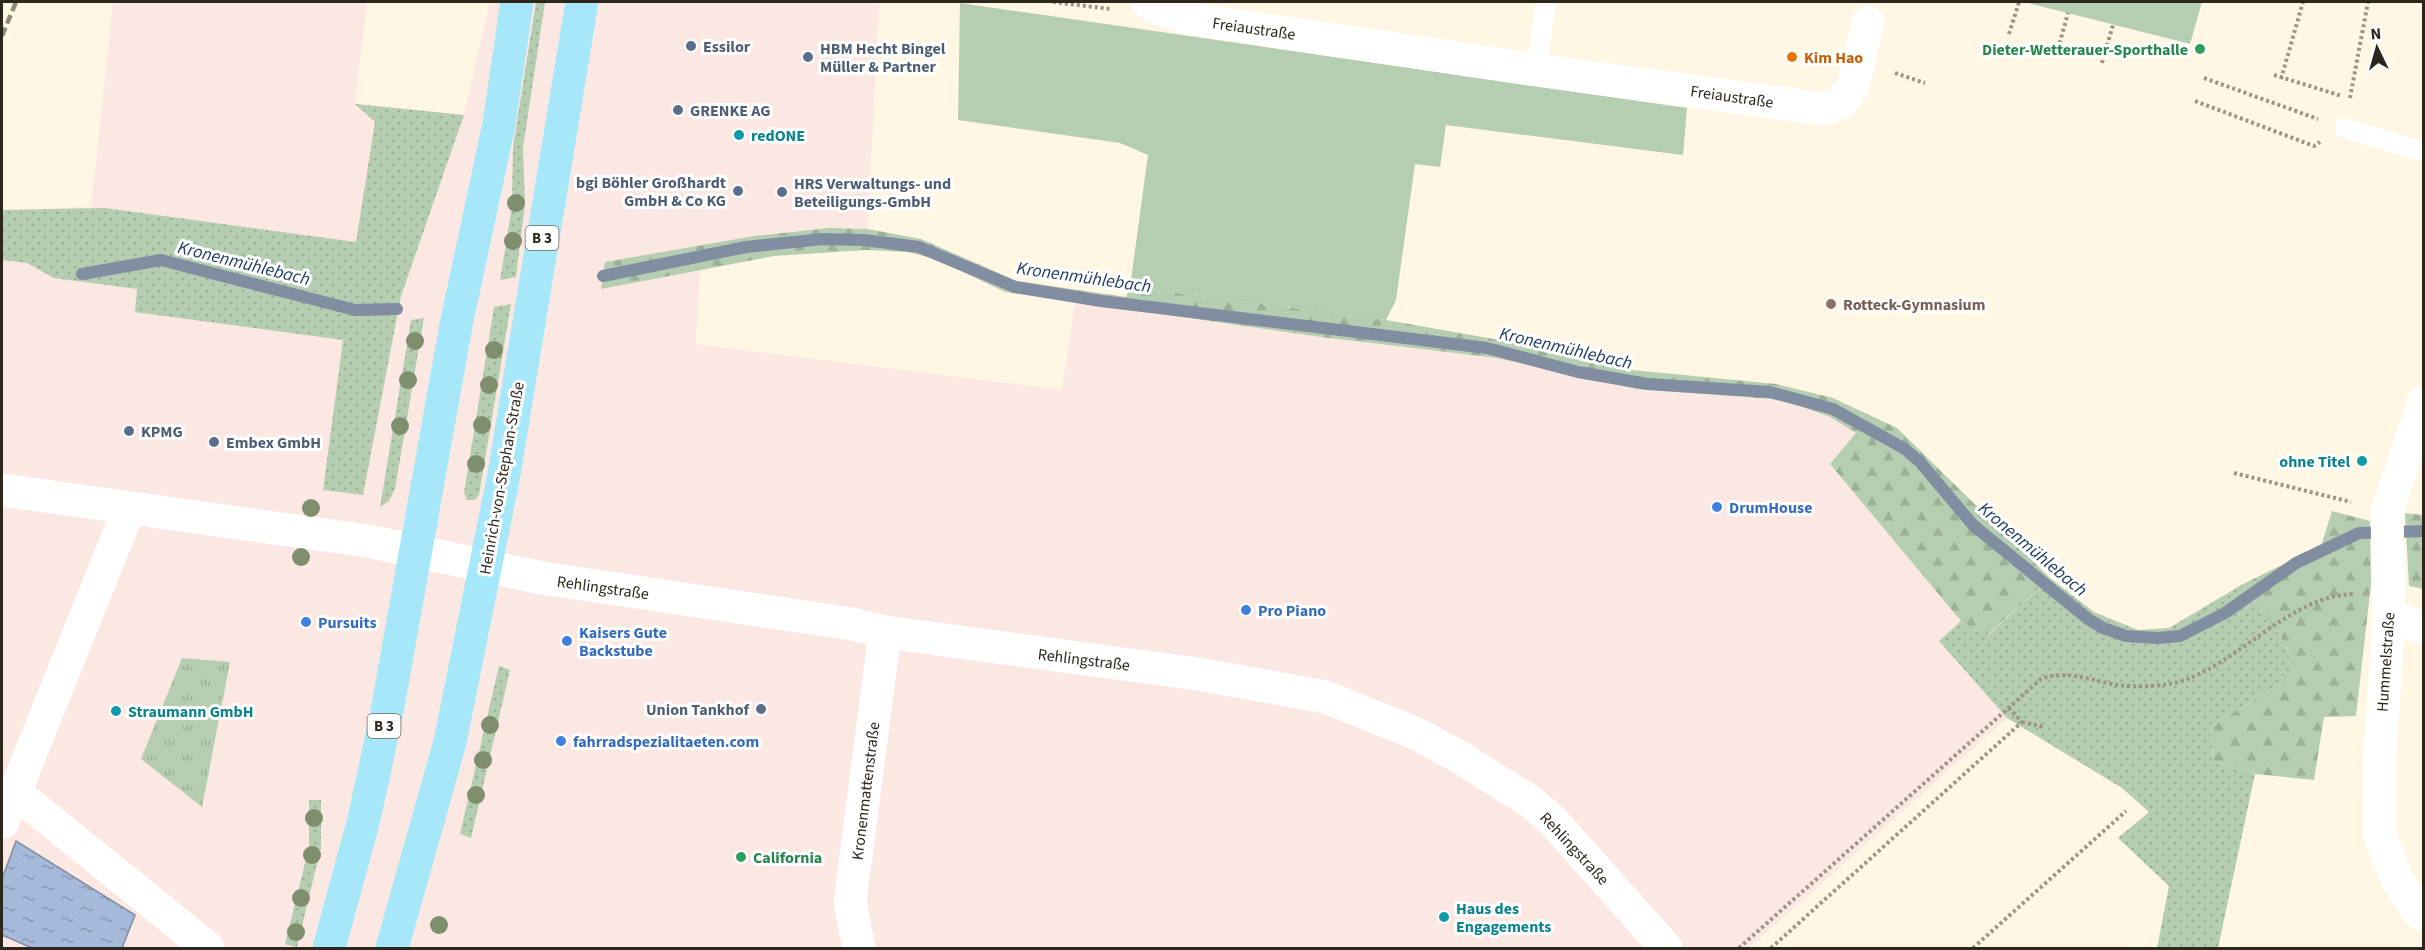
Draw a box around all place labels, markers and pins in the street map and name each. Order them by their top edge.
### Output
place label: Essilor [703,36,751,58]
place label: HBM Hecht Bingel Müller & Partner [820,38,946,78]
marker: Essilor [684,39,698,53]
place label: Dieter-Wetterauer-Sporthalle [1982,39,2188,61]
marker: Dieter-Wetterauer-Sporthalle [2193,42,2207,56]
place label: Kim Hao [1804,47,1863,69]
marker: HBM Hecht Bingel Müller & Partner [801,50,815,64]
marker: Kim Hao [1785,50,1799,64]
place label: GRENKE AG [690,100,770,122]
marker: GRENKE AG [671,103,685,117]
place label: redONE [751,125,805,147]
marker: redONE [732,128,746,142]
place label: bgi Böhler Großhardt GmbH & Co KG [576,172,726,212]
place label: HRS Verwaltungs- und Beteiligungs-GmbH [794,173,951,213]
marker: bgi Böhler Großhardt GmbH & Co KG [731,184,745,198]
marker: HRS Verwaltungs- und Beteiligungs-GmbH [775,185,789,199]
place label: Rotteck-Gymnasium [1843,294,1985,316]
marker: Rotteck-Gymnasium [1824,297,1838,311]
place label: KPMG [141,421,183,443]
marker: KPMG [122,424,136,438]
place label: Embex GmbH [226,432,321,454]
marker: Embex GmbH [207,435,221,449]
place label: ohne Titel [2279,451,2350,473]
marker: ohne Titel [2355,454,2369,468]
place label: DrumHouse [1729,497,1812,519]
marker: DrumHouse [1710,500,1724,514]
place label: Pro Piano [1258,600,1326,622]
marker: Pro Piano [1239,603,1253,617]
place label: Pursuits [318,612,377,634]
marker: Pursuits [299,615,313,629]
place label: Kaisers Gute Backstube [579,622,667,662]
marker: Kaisers Gute Backstube [560,634,574,648]
place label: Union Tankhof [646,699,750,721]
place label: Straumann GmbH [128,701,254,723]
marker: Union Tankhof [754,702,768,716]
marker: Straumann GmbH [109,704,123,718]
place label: fahrradspezialitaeten.com [573,731,759,753]
marker: fahrradspezialitaeten.com [554,734,568,748]
place label: California [753,847,822,869]
marker: California [734,850,748,864]
place label: Haus des Engagements [1456,898,1551,938]
marker: Haus des Engagements [1437,910,1451,924]

